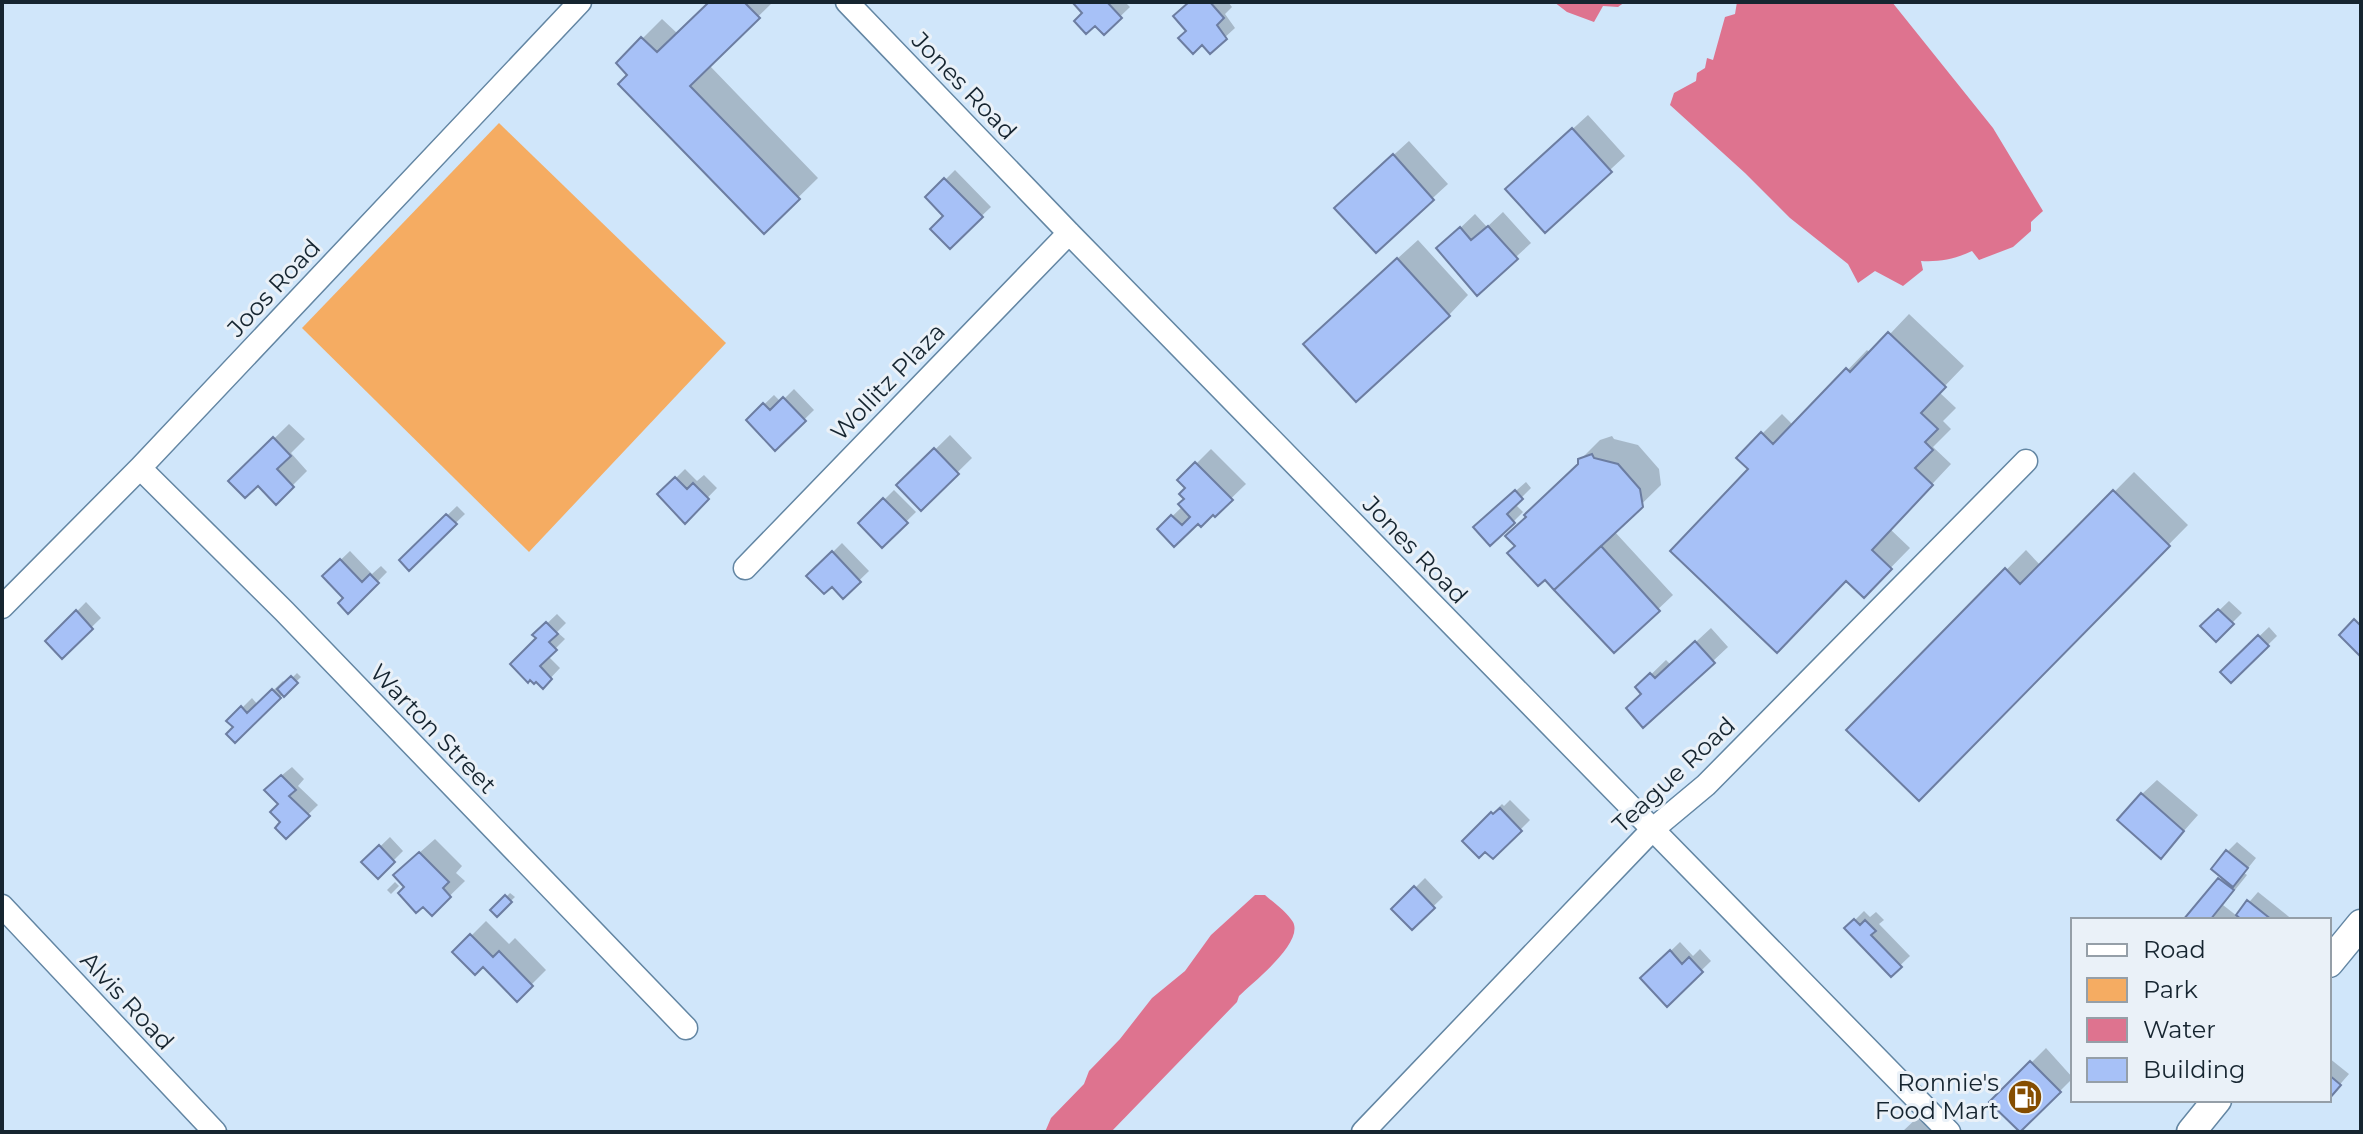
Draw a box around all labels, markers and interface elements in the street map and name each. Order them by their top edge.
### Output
street label: Jones Road [905,25,1023,146]
street label: Joos Road [220,233,326,343]
street label: Wollitz Plaza [824,317,951,446]
street label: Jones Road [1356,489,1474,610]
street label: Warton Street [364,658,503,800]
street label: Teague Road [1606,711,1741,839]
legend [2071,918,2331,1102]
text: Road [2143,935,2206,964]
street label: Alvis Road [75,945,180,1056]
text: Park [2143,975,2198,1004]
text: Water [2143,1015,2216,1044]
text: Building [2143,1055,2246,1084]
place label: Ronnie's Food Mart [1875,1068,1999,1125]
fuel station icon: Ronnie's Food Mart [2006,1078,2044,1116]

